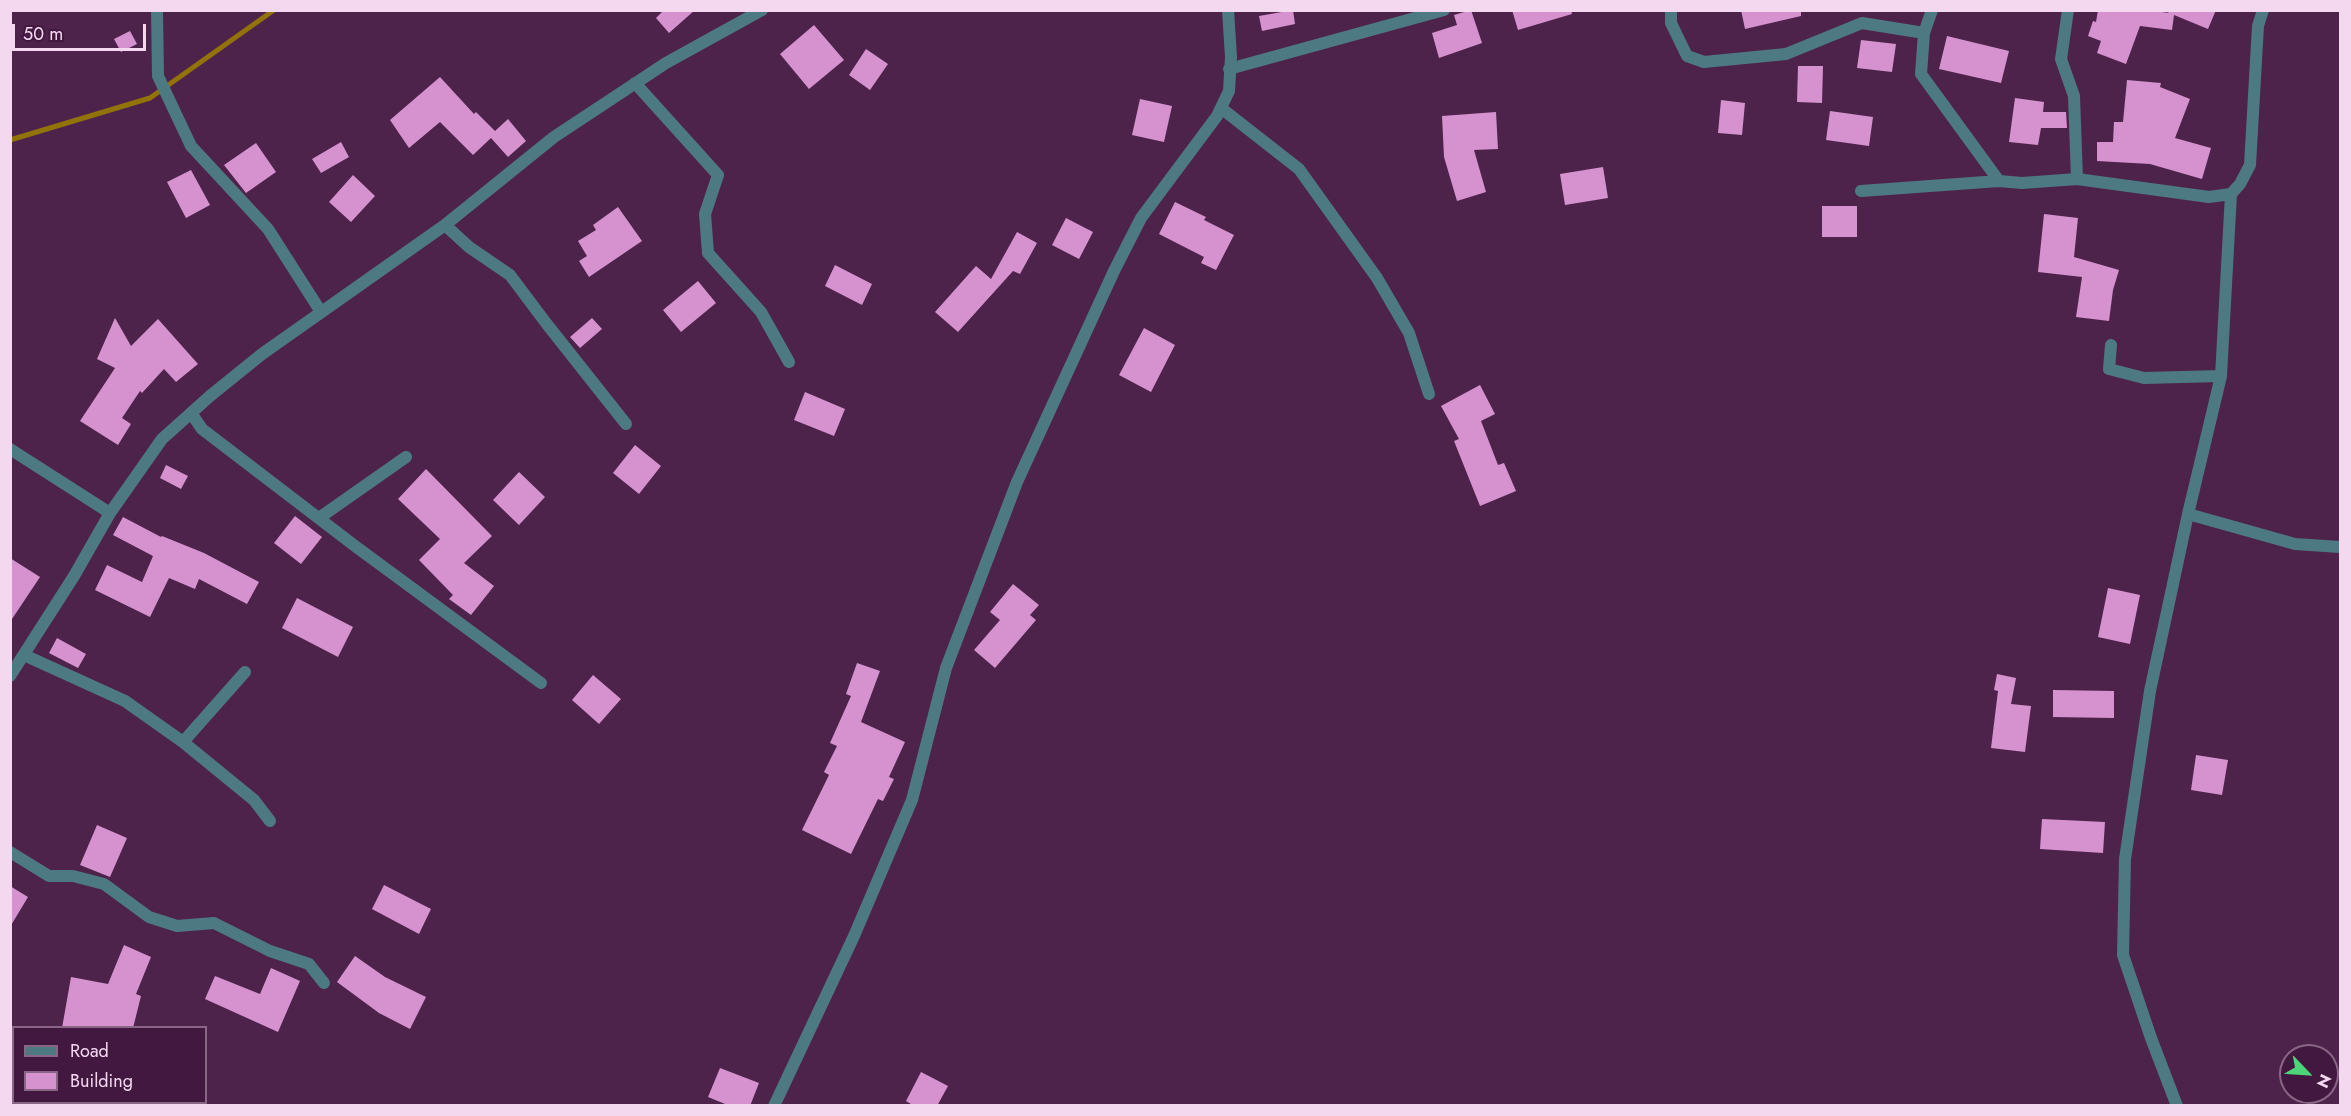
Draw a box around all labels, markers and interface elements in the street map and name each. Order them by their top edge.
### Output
scale bar [15,12,148,50]
text: 50 m [23,21,63,47]
legend [12,1026,207,1104]
text: Road [70,1038,109,1064]
north arrow [2279,1044,2339,1104]
text: Building [70,1068,133,1094]
text: N [2311,1070,2337,1092]

